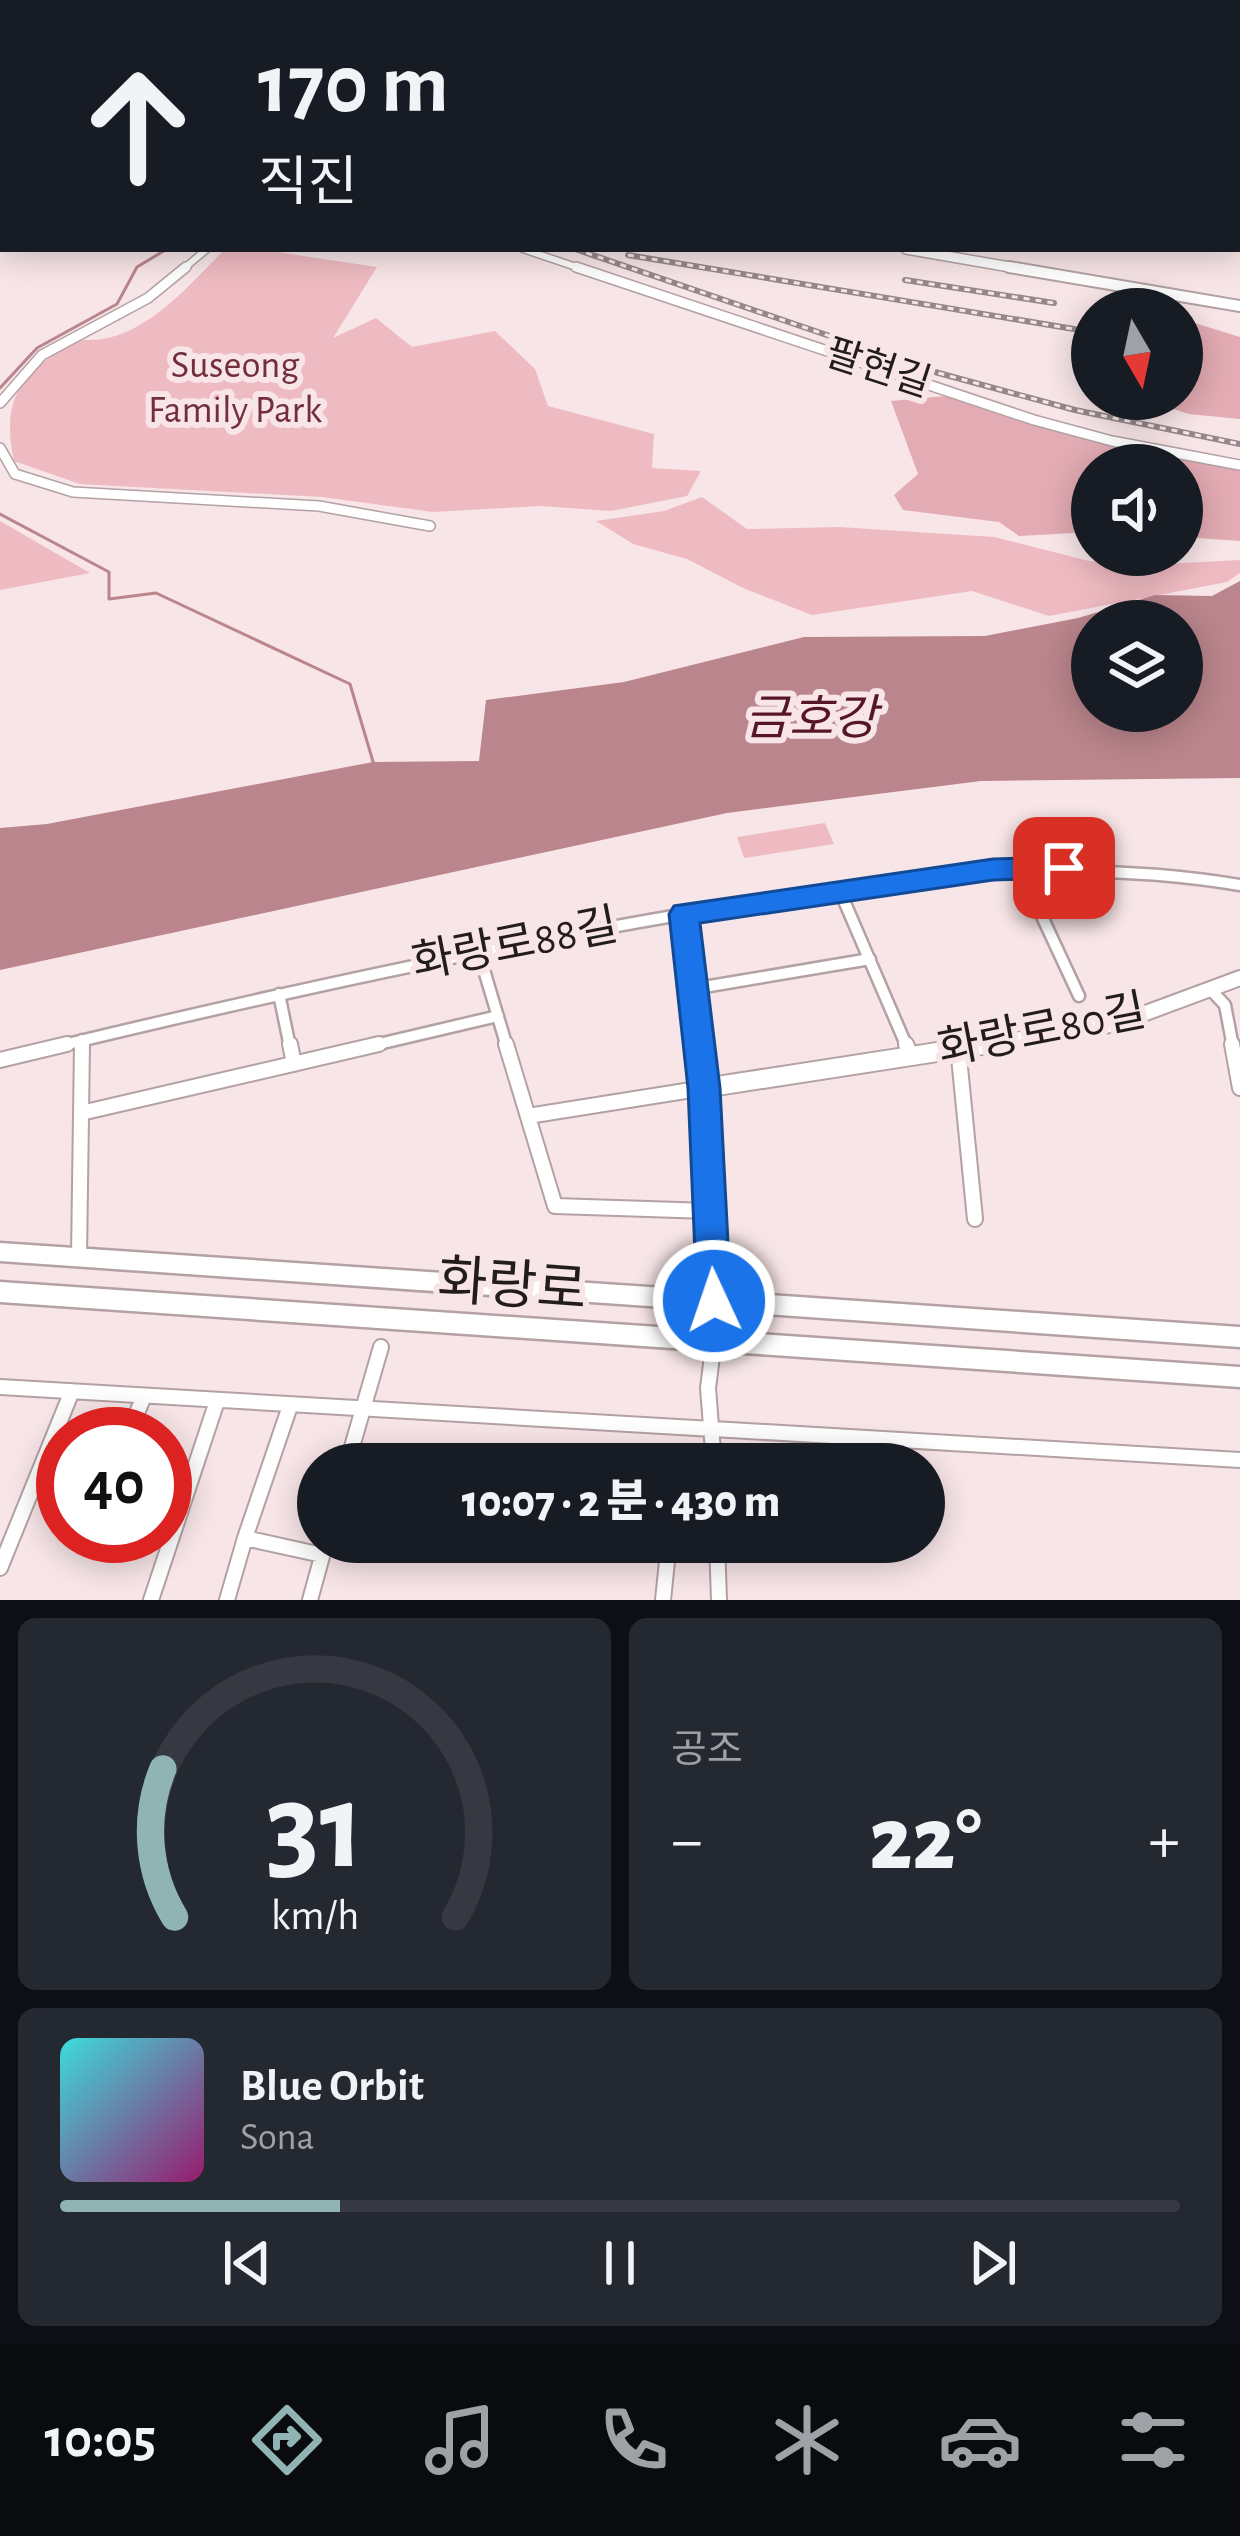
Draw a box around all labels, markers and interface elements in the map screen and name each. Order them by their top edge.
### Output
text: 170 m [258,44,449,128]
icon: ahead [60,48,216,204]
text: 직진 [258,157,357,211]
north arrow [1071,288,1203,420]
map controls [1071,288,1203,732]
street label: 팔현길 [821,332,936,404]
park label: Suseong Family Park [148,346,322,430]
button: sound [1071,444,1203,576]
button: layers [1071,600,1203,732]
water label: 금호강 [745,694,883,744]
pin [1013,817,1115,919]
icon: arrive [1031,835,1097,901]
street label: 화랑로88길 [408,901,622,987]
street label: 화랑로80길 [934,987,1150,1073]
position arrow [651,1238,777,1364]
street label: 화랑로 [436,1253,588,1319]
speed limit sign: 40 [36,1407,192,1563]
text: 10:07 · 2 분 · 430 m [462,1480,780,1525]
text: 공조 [671,1731,743,1770]
text: 31 [265,1766,364,1891]
text: 22° [869,1796,982,1886]
text: − [671,1808,703,1874]
text: + [1148,1808,1180,1874]
text: km/h [270,1895,359,1938]
text: Blue Orbit [240,2064,424,2109]
text: Sona [240,2118,315,2157]
icon: previous [214,2230,280,2296]
icon: pause [587,2230,653,2296]
icon: next [960,2230,1026,2296]
icon: directions [245,2398,329,2482]
icon: music [418,2398,502,2482]
icon: phone [592,2398,676,2482]
icon: climate [765,2398,849,2482]
icon: car [938,2398,1022,2482]
icon: filters [1111,2398,1195,2482]
text: 10:05 [45,2413,156,2467]

